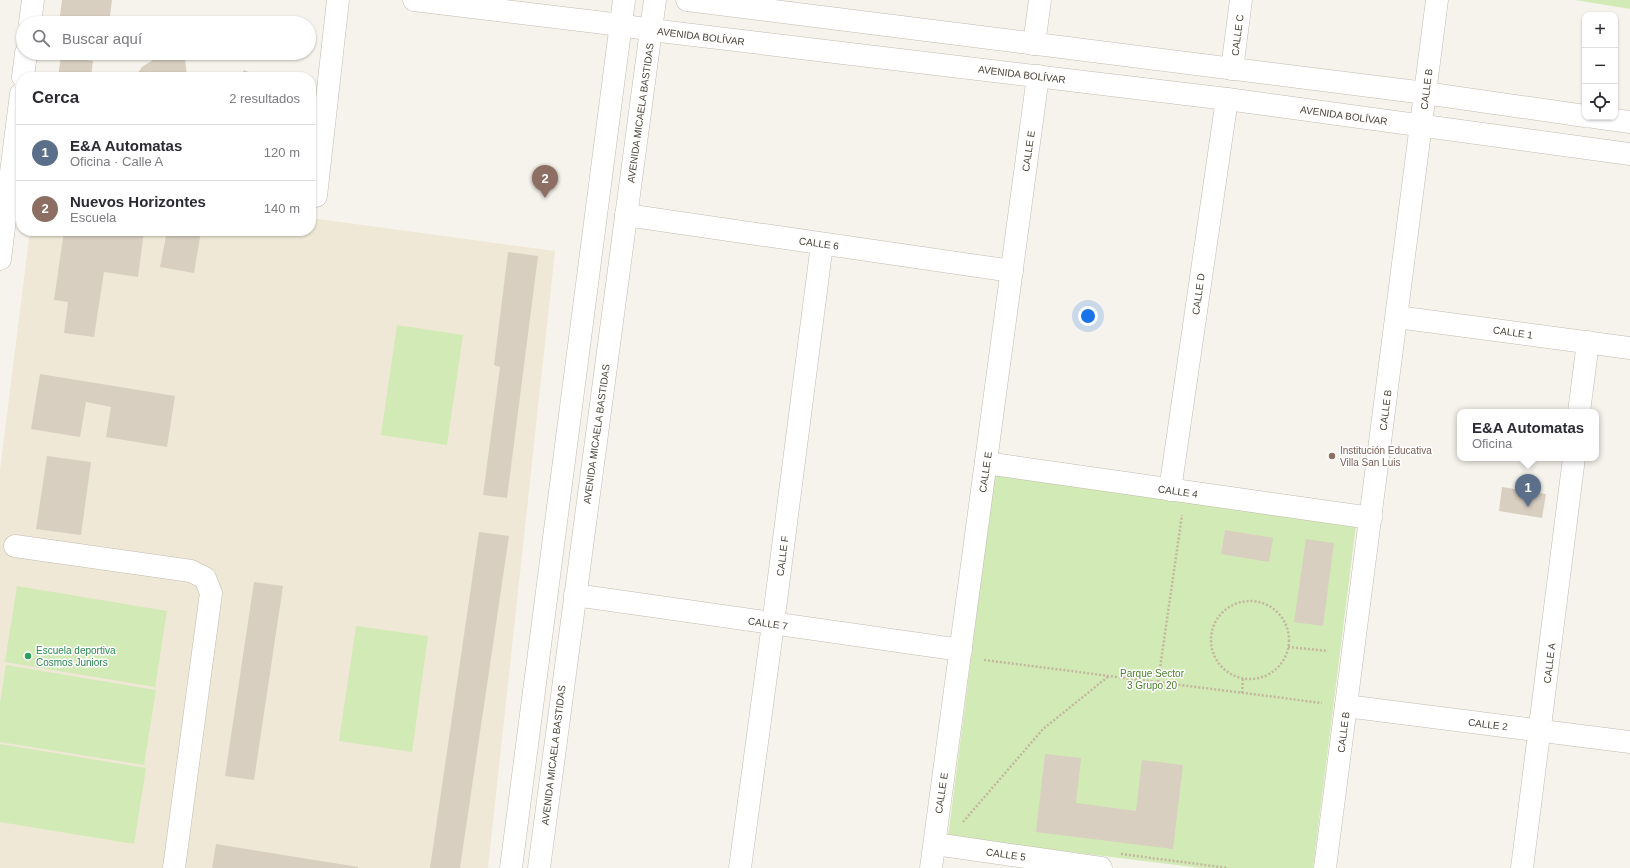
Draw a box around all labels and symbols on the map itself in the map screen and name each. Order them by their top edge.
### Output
street label: CALLE C [1229,14,1245,56]
street label: AVENIDA BOLÍVAR [657,25,745,47]
street label: AVENIDA MICAELA BASTIDAS [625,42,656,184]
street label: AVENIDA BOLÍVAR [978,63,1066,85]
street label: CALLE B [1419,68,1435,110]
street label: AVENIDA BOLÍVAR [1300,103,1388,127]
street label: CALLE E [1020,130,1037,172]
pin: 2 [532,165,558,198]
street label: CALLE 6 [798,235,840,252]
street label: CALLE D [1190,273,1207,315]
your location [1078,306,1098,326]
street label: CALLE 1 [1492,324,1534,341]
street label: AVENIDA MICAELA BASTIDAS [581,363,612,505]
street label: CALLE B [1378,389,1394,431]
place label: Institución Educativa Villa San Luis [1340,445,1432,468]
street label: CALLE E [977,451,994,493]
marker: Institución Educativa Villa San Luis [1327,451,1337,461]
pin: 1 [1515,474,1541,507]
street label: CALLE 4 [1157,483,1199,500]
street label: CALLE F [775,535,790,577]
street label: CALLE 7 [747,615,789,632]
street label: CALLE A [1542,642,1557,684]
place label: Escuela deportiva Cosmos Juniors [36,645,116,668]
marker: Escuela deportiva Cosmos Juniors [23,651,33,661]
park label: Parque Sector 3 Grupo 20 [1120,668,1185,691]
street label: AVENIDA MICAELA BASTIDAS [539,684,568,826]
street label: CALLE B [1336,711,1352,753]
street label: CALLE 2 [1467,717,1509,732]
street label: CALLE E [933,772,950,814]
street label: CALLE 5 [985,846,1027,863]

